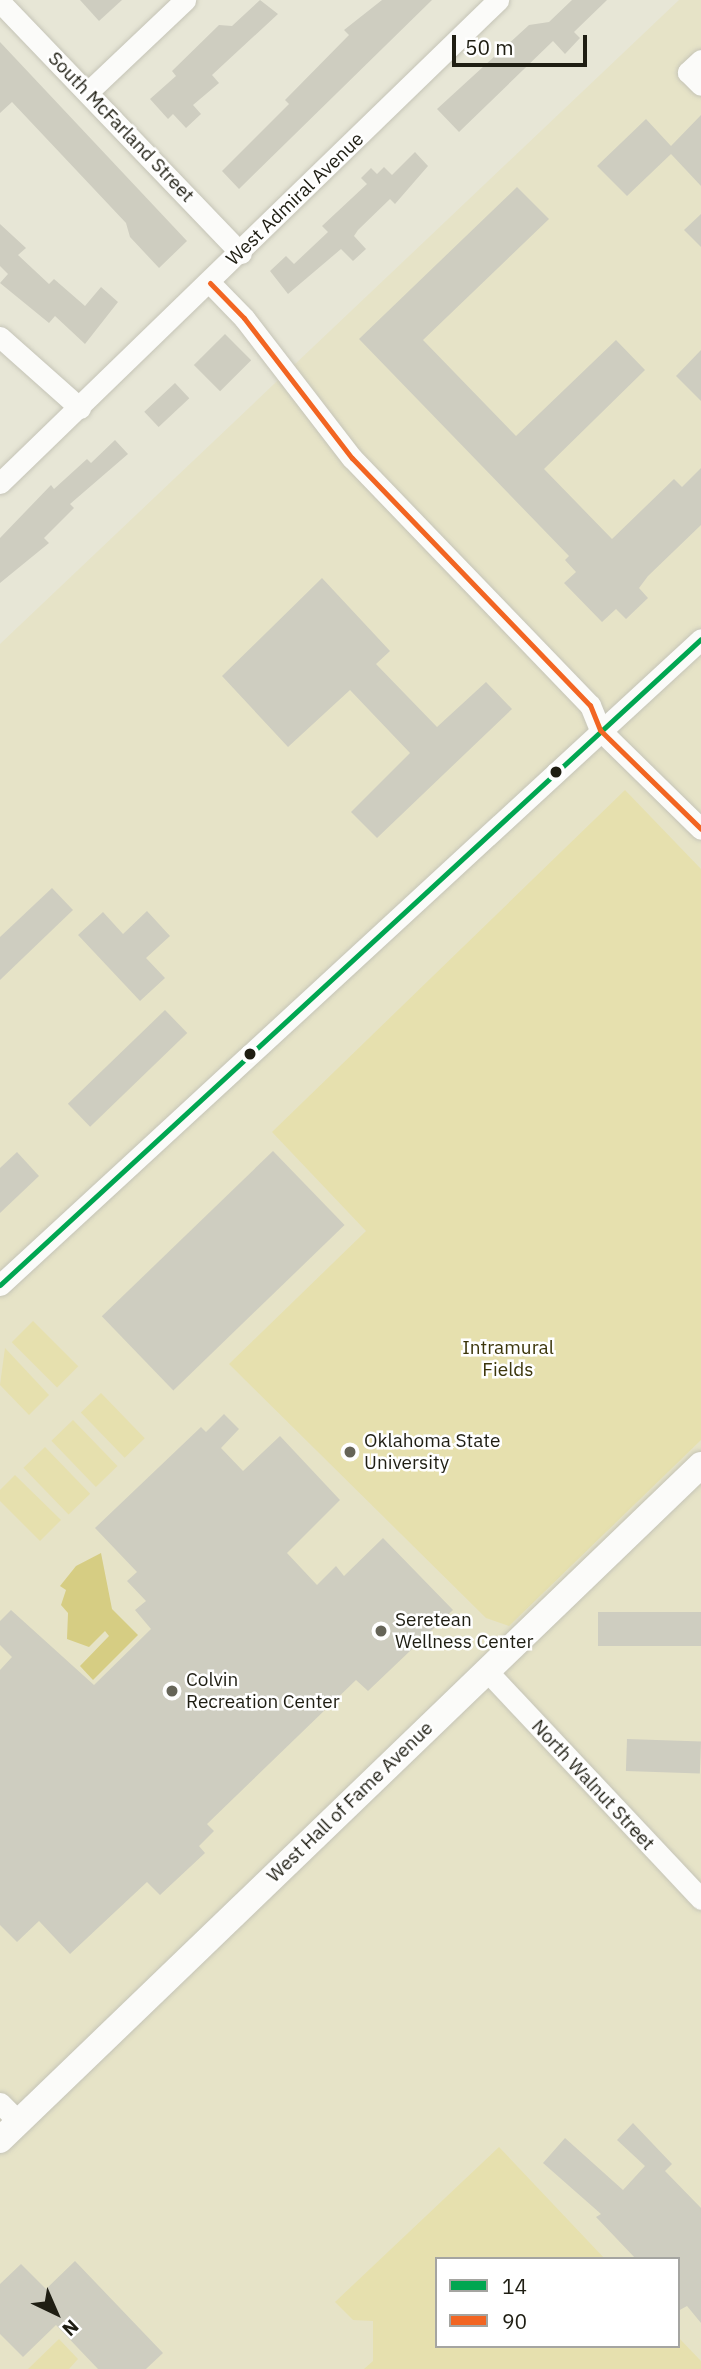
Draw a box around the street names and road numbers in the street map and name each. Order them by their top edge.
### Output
street label: South McFarland Street [43,47,199,207]
street label: West Admiral Avenue [222,128,368,270]
street label: North Walnut Street [527,1715,659,1855]
street label: West Hall of Fame Avenue [262,1717,438,1887]

